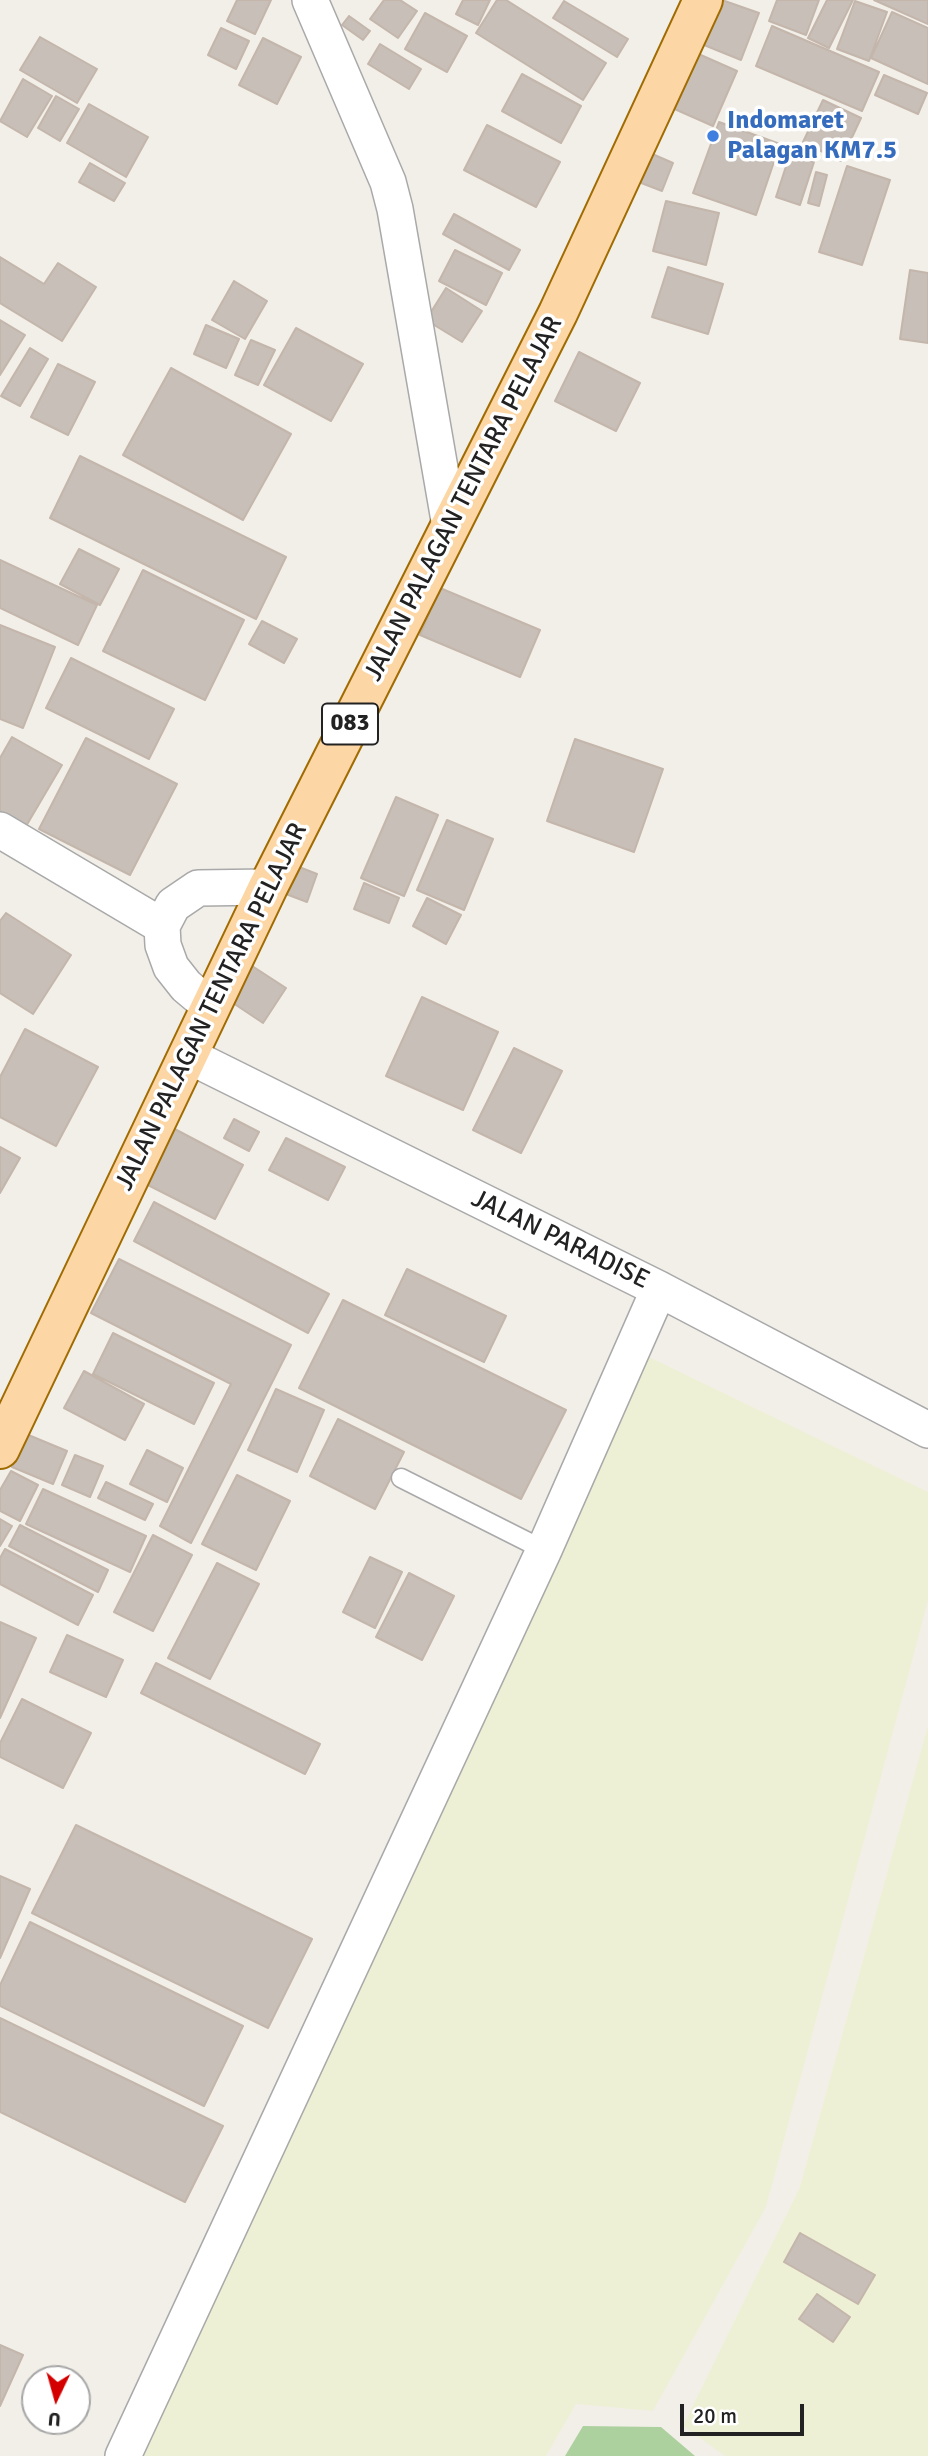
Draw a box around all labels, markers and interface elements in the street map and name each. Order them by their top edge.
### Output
place label: Indomaret Palagan KM7.5 [727,105,897,166]
marker: Indomaret Palagan KM7.5 [705,128,721,144]
street label: JALAN PALAGAN TENTARA PELAJAR [358,311,570,687]
road number: 083 [322,704,378,744]
street label: JALAN PALAGAN TENTARA PELAJAR [109,818,315,1196]
street label: JALAN PARADISE [466,1183,654,1297]
north arrow [21,2365,91,2435]
scale bar [683,2390,807,2434]
text: 20 m [693,2403,737,2429]
text: U [47,2406,62,2431]

